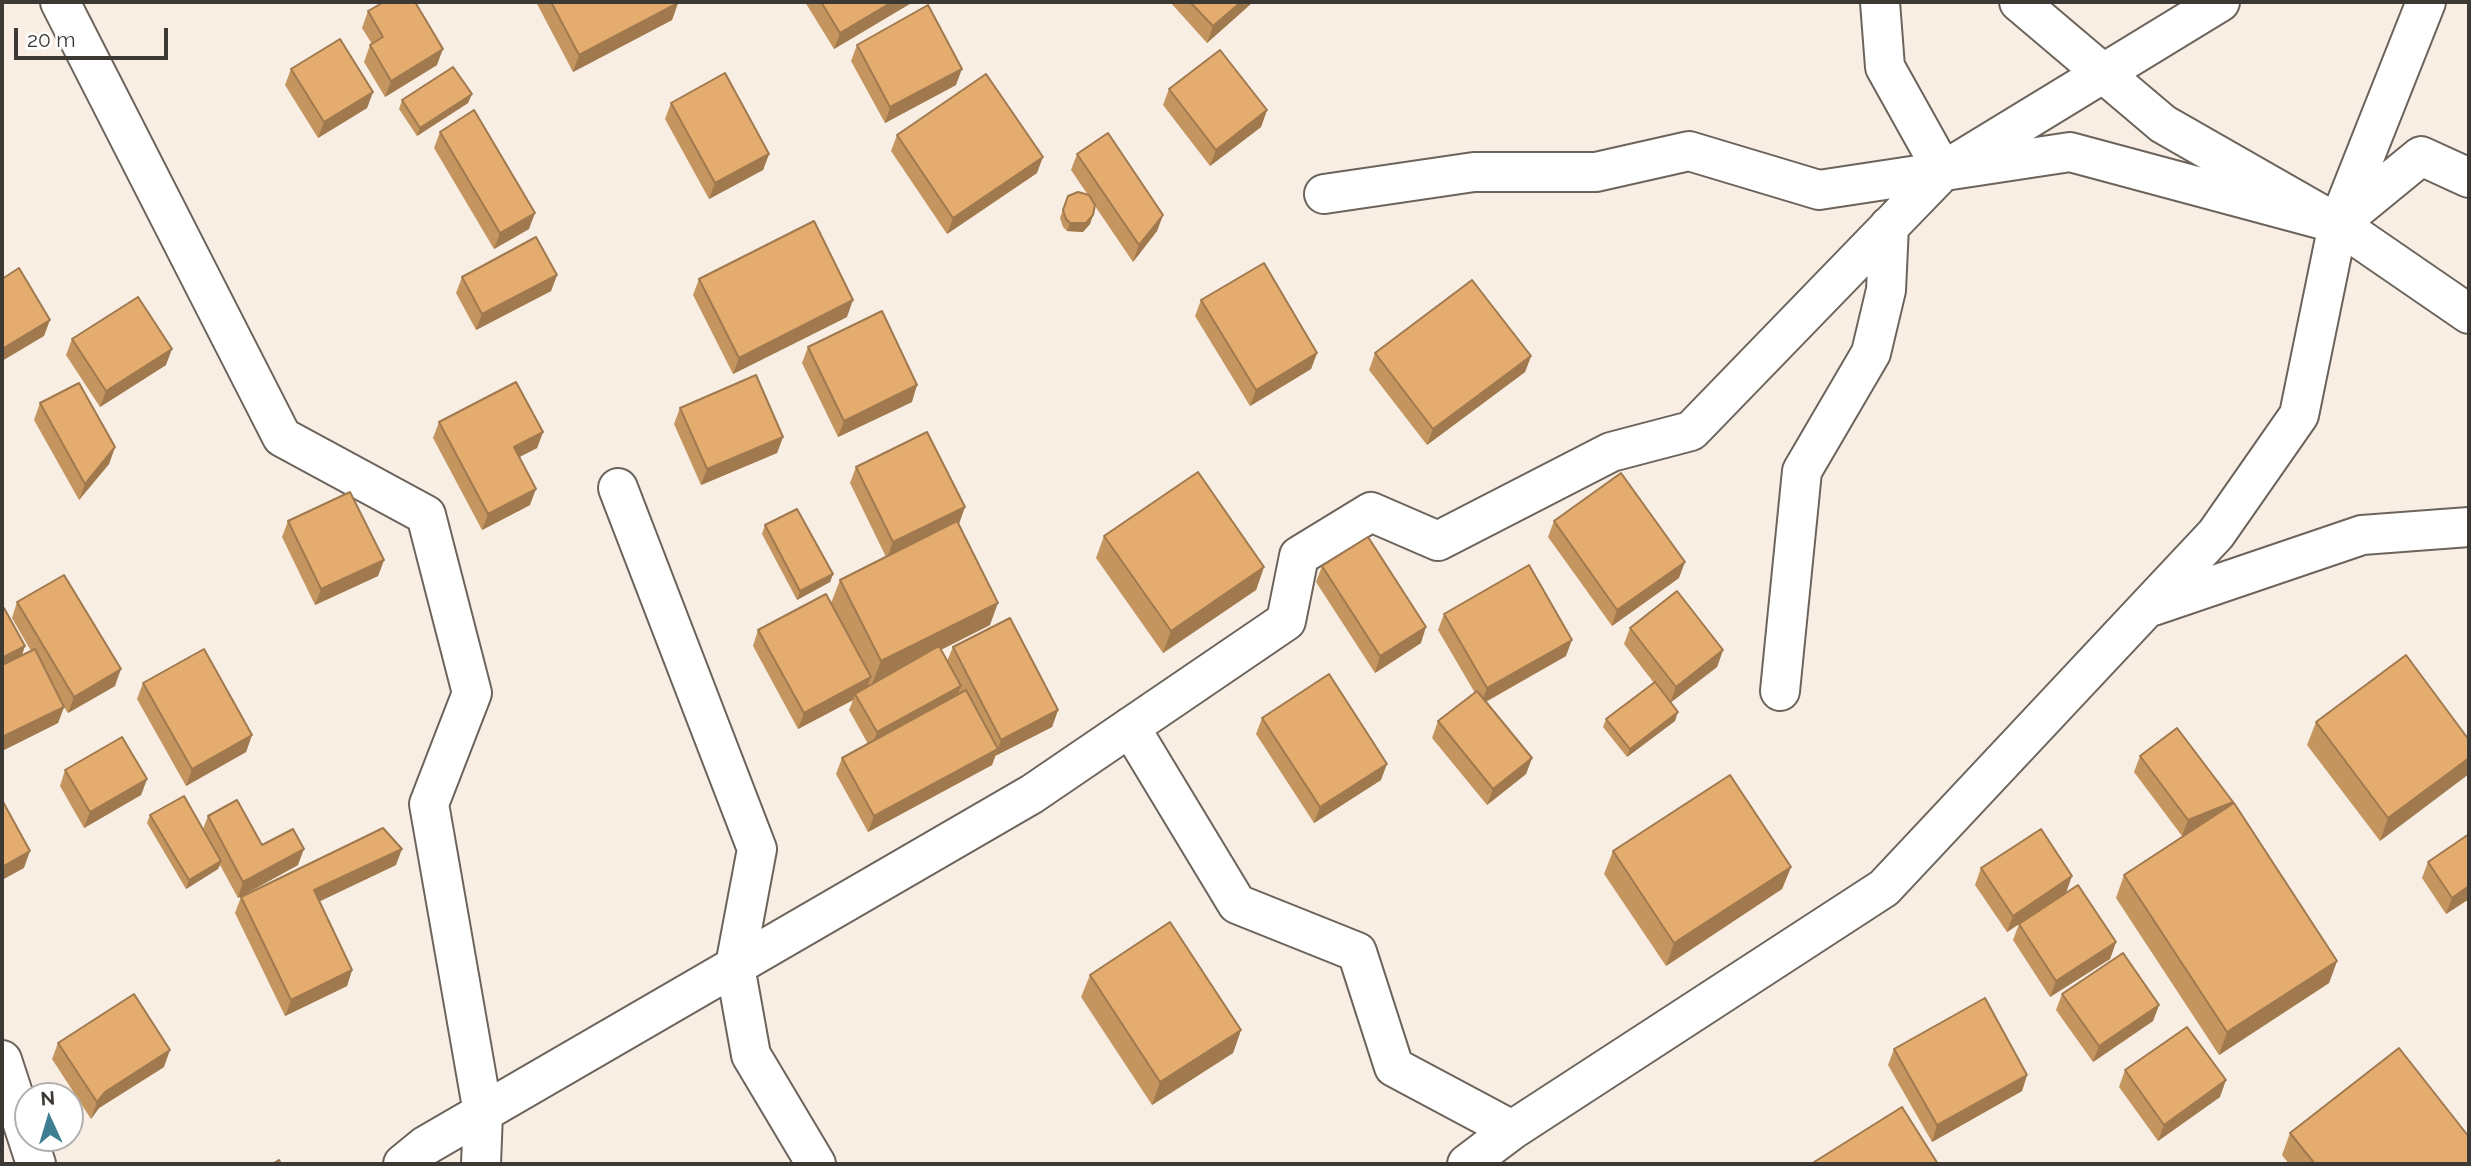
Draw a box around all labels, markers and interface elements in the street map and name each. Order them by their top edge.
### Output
scale bar [18,14,172,58]
text: 20 m [27,27,75,52]
north arrow [14,1082,84,1152]
text: N [40,1087,56,1110]

